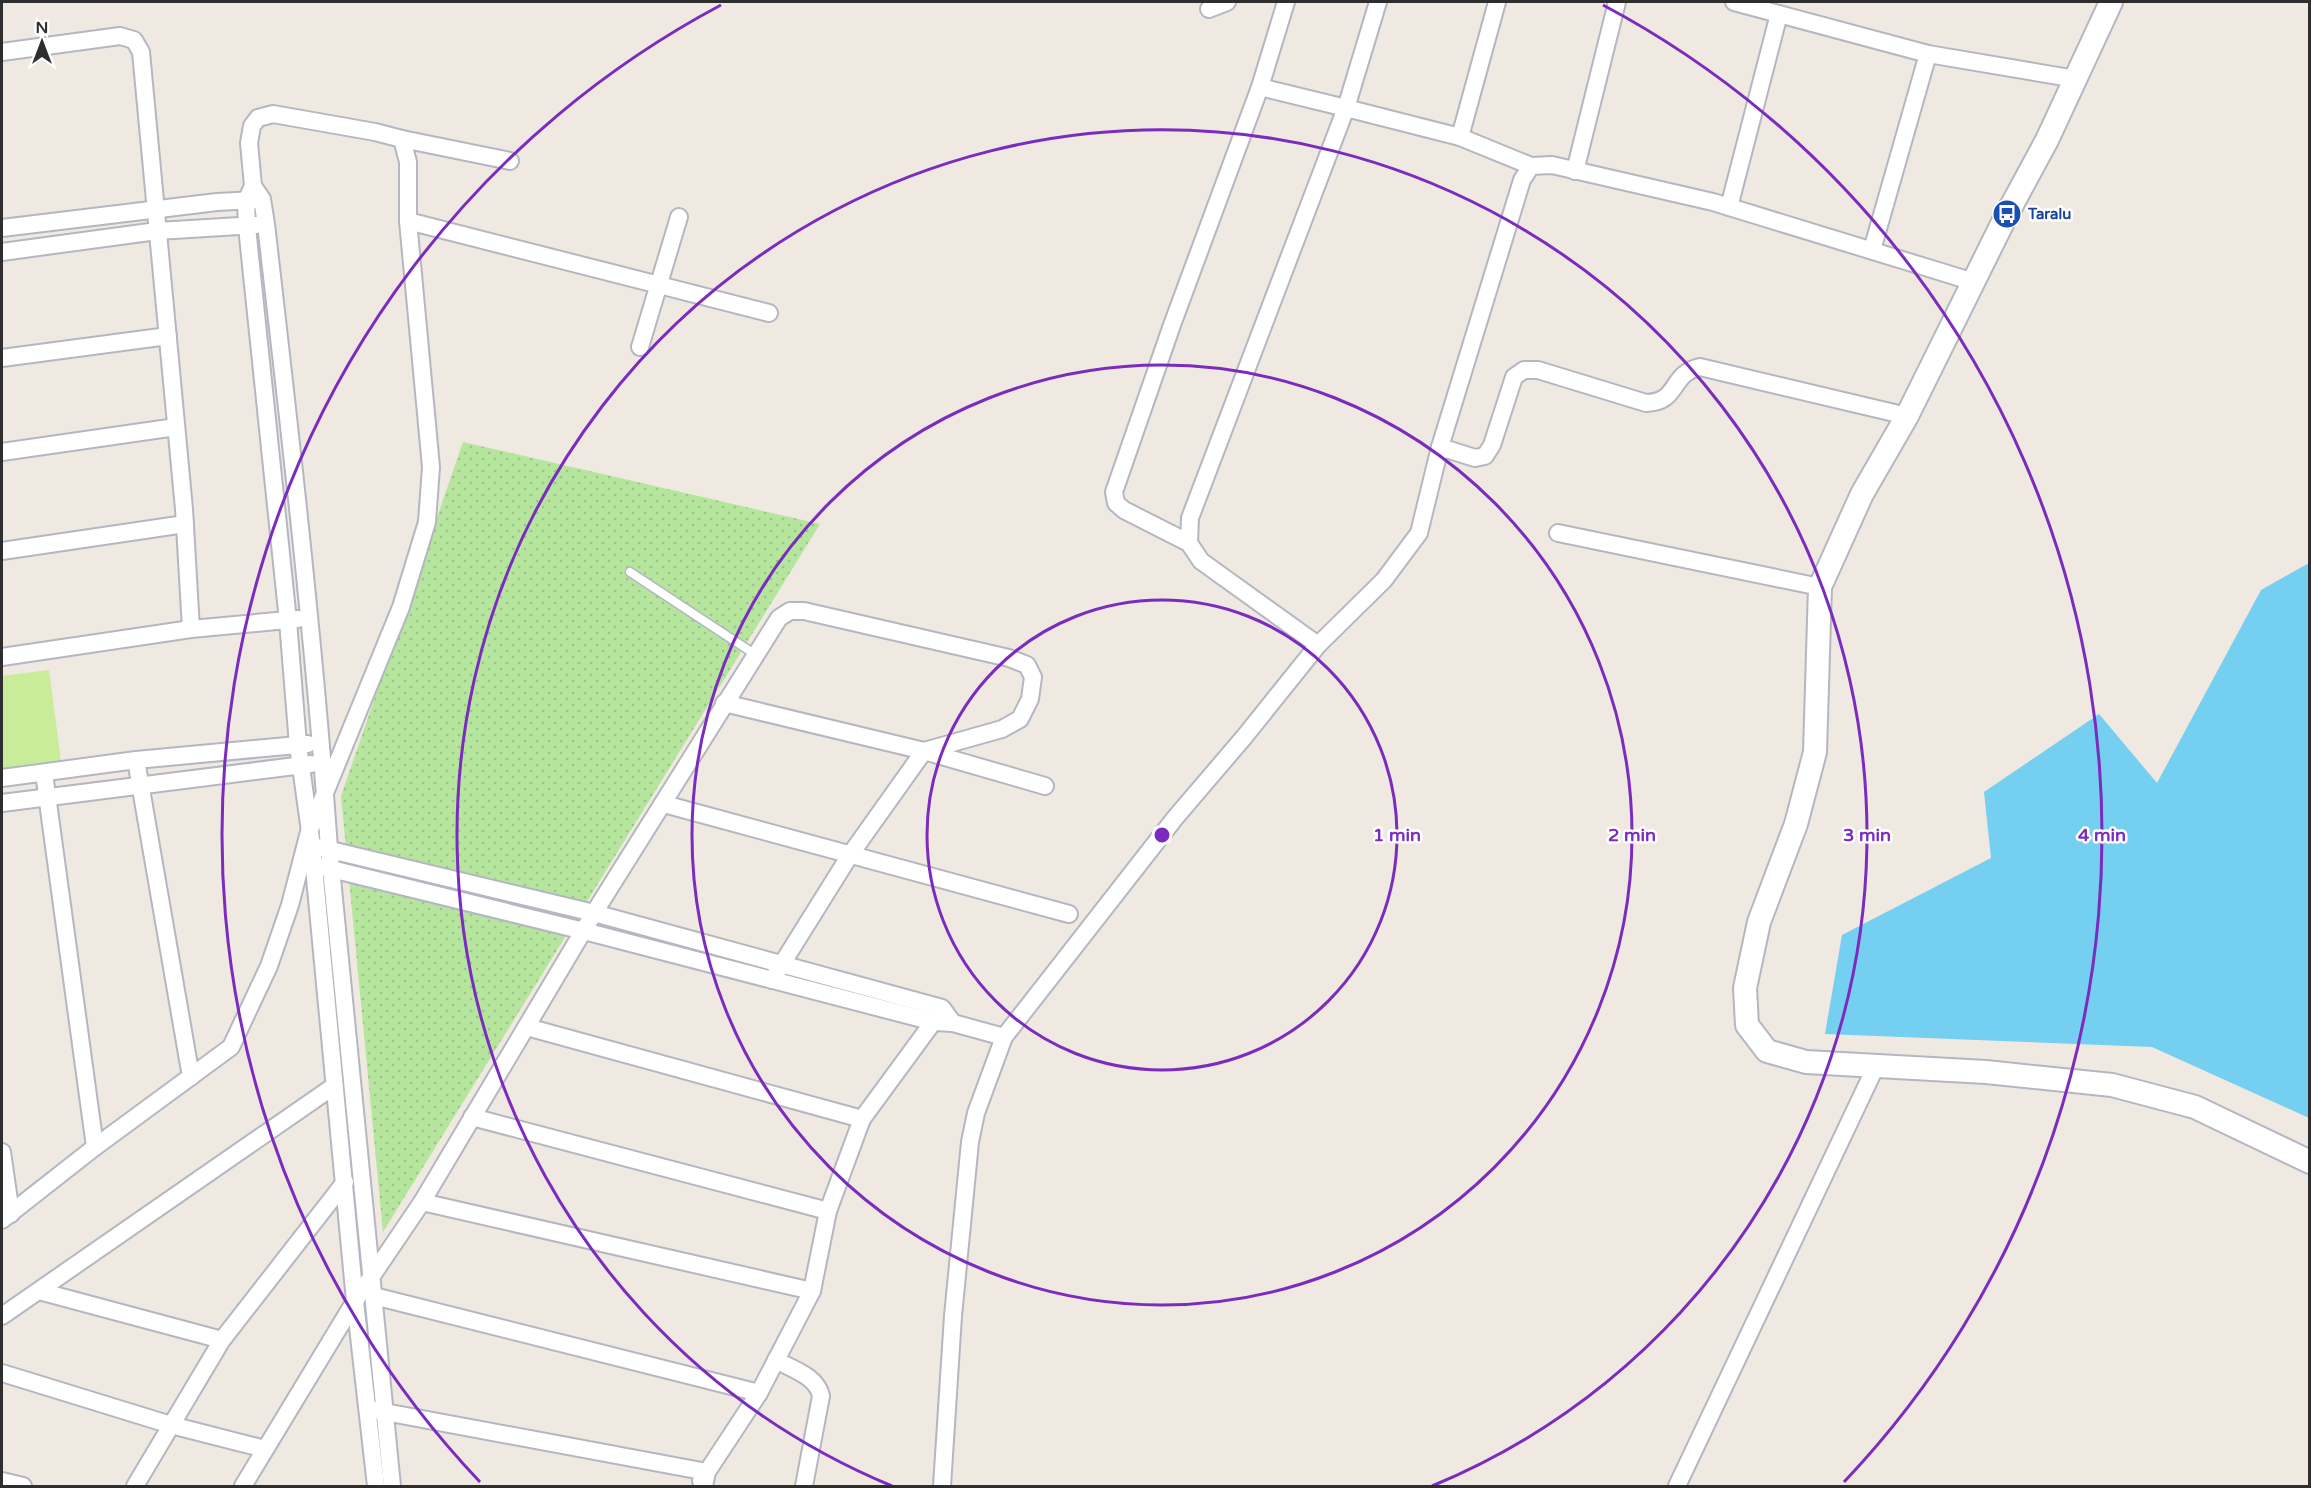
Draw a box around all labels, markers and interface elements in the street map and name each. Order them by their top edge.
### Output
north arrow [12,12,72,72]
text: N [36,18,48,38]
bus stop icon: Taralu [1991,198,2023,230]
place label: Taralu [2027,205,2071,223]
text: 1 min [1373,824,1421,846]
text: 2 min [1608,824,1656,846]
text: 3 min [1843,824,1891,846]
text: 4 min [2078,824,2126,846]
centre of rings [1152,825,1172,845]

